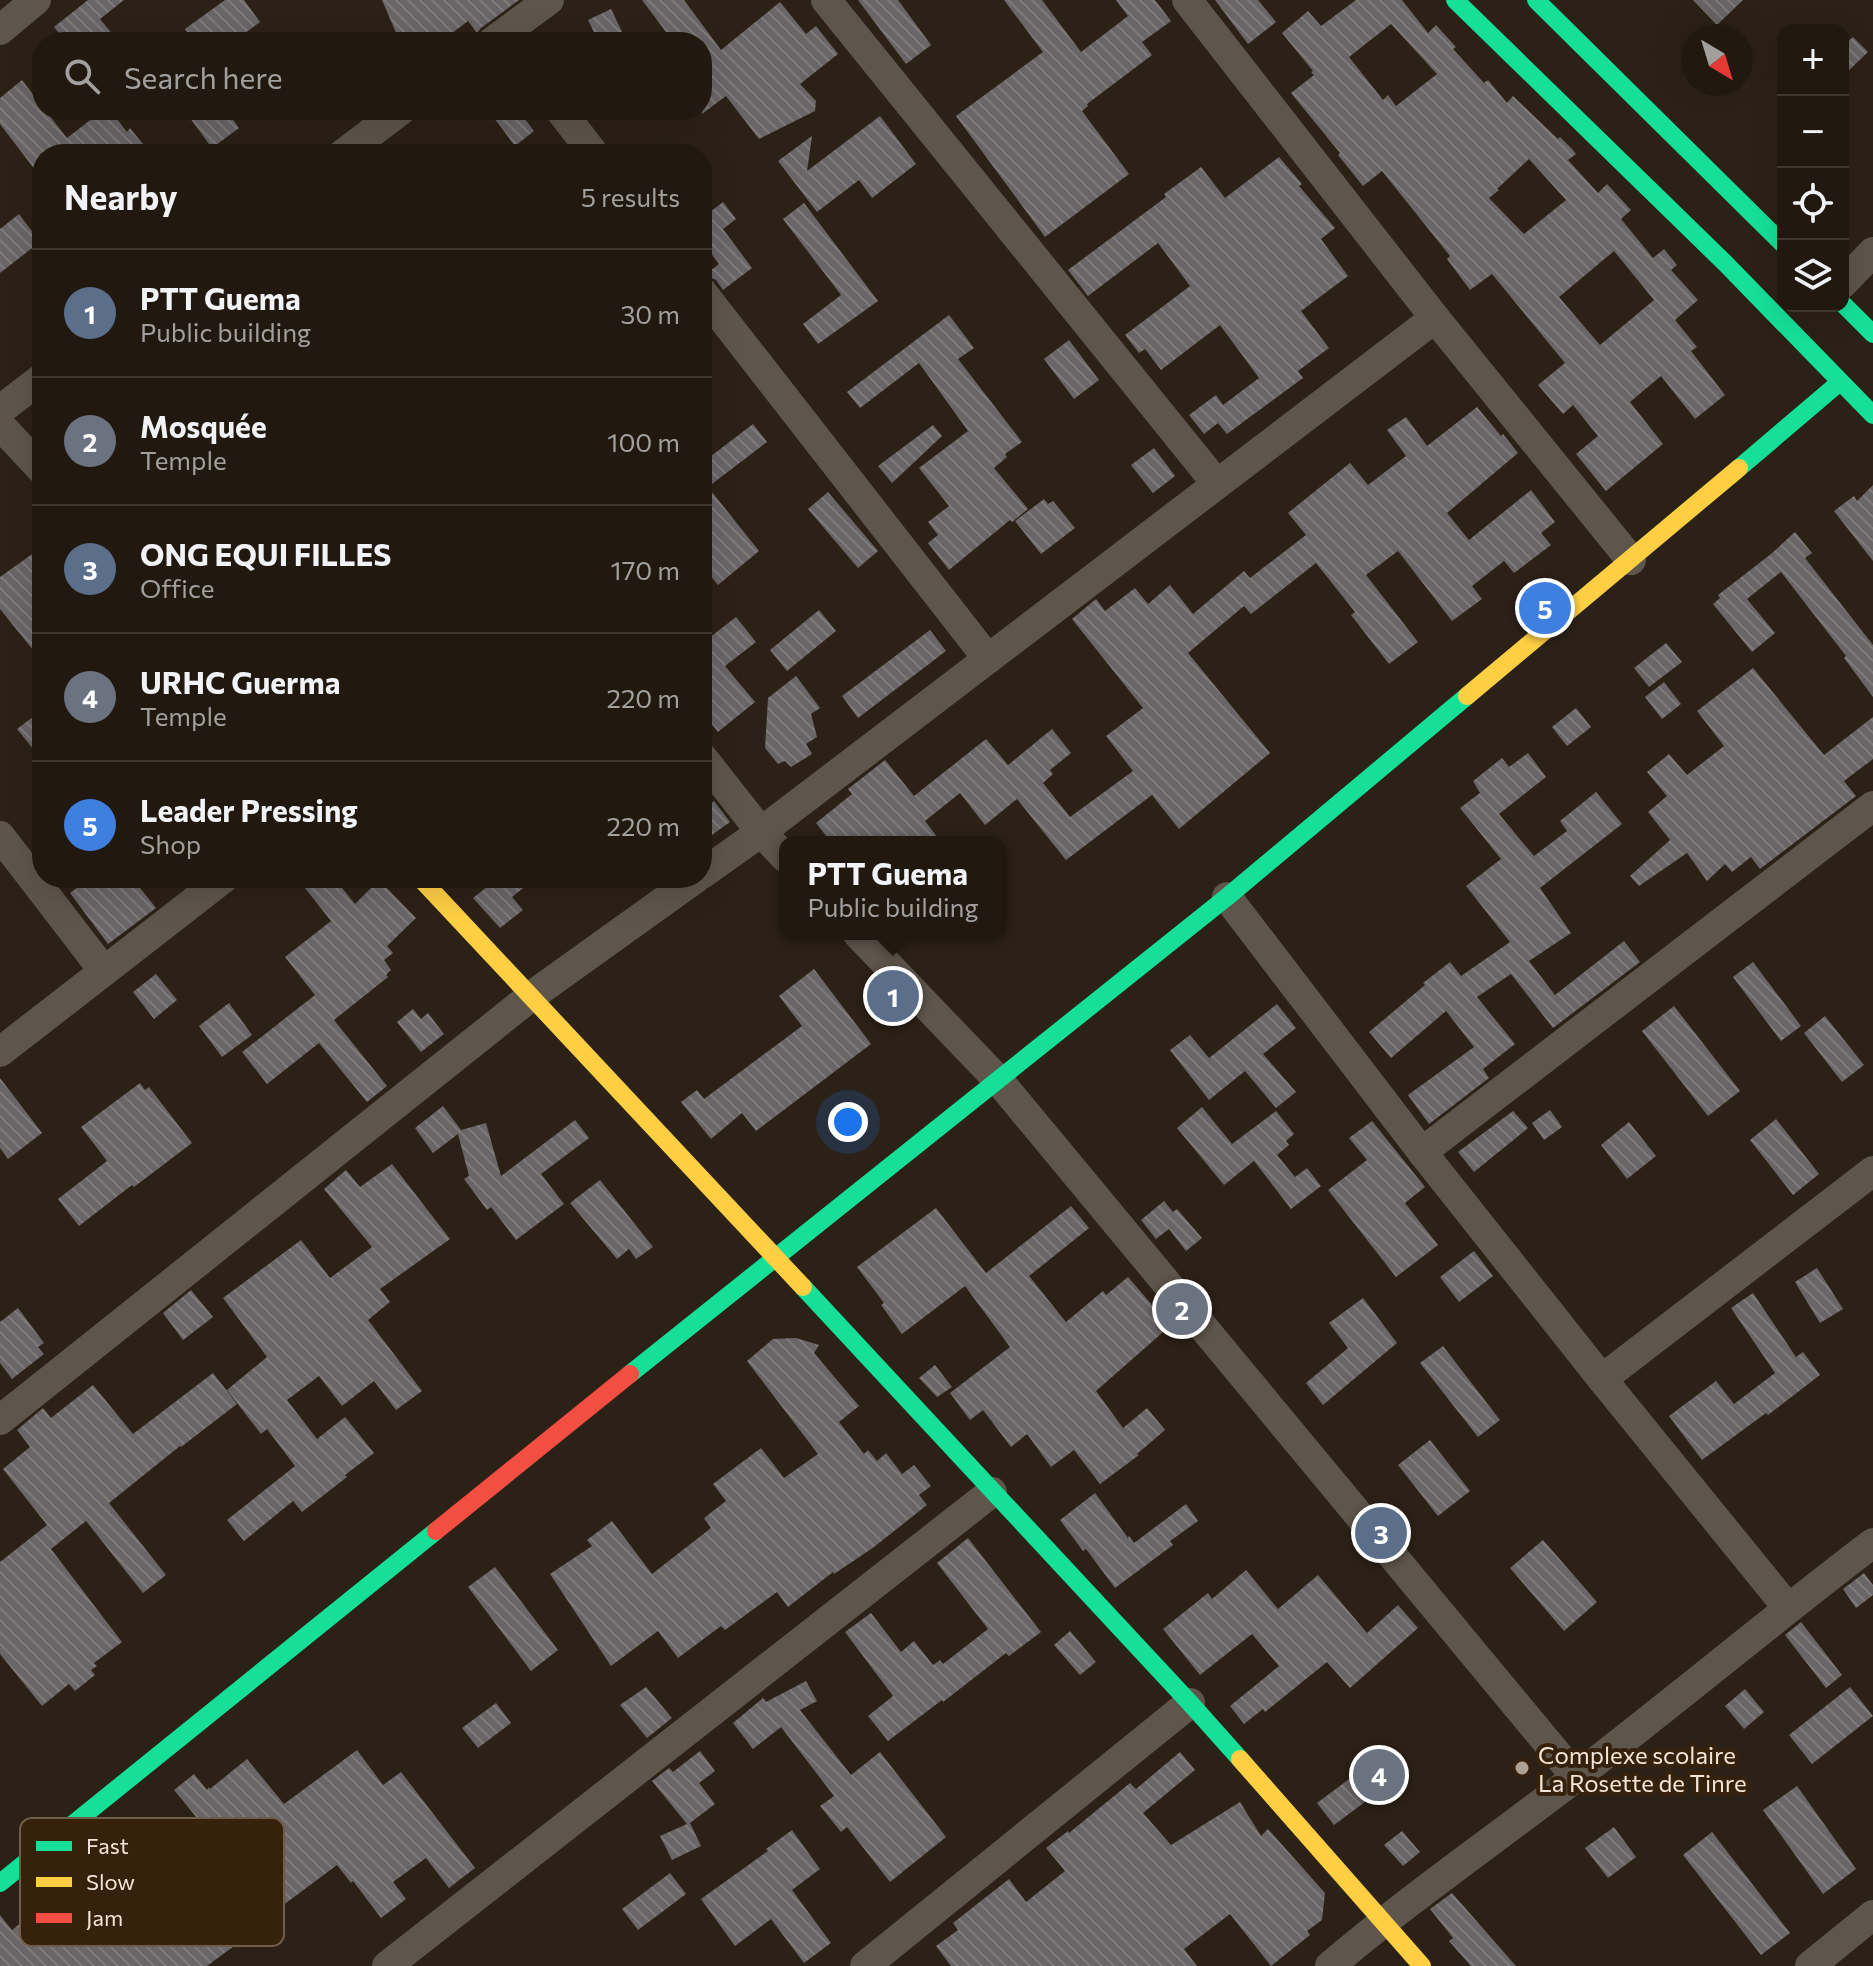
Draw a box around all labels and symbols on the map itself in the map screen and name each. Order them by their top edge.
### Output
north arrow [1681,24,1753,96]
pin: 5 [1519,578,1571,638]
pin: 1 [867,966,919,1026]
your location [828,1102,868,1142]
pin: 2 [1156,1279,1208,1339]
pin: 3 [1355,1503,1407,1563]
place label: Complexe scolaire La Rosette de Tinre [1538,1740,1747,1797]
pin: 4 [1353,1745,1405,1805]
marker: Complexe scolaire La Rosette de Tinre [1513,1759,1531,1777]
legend [20,1818,284,1946]
text: Fast [86,1832,129,1859]
text: Slow [86,1868,135,1895]
text: Jam [86,1904,123,1931]

